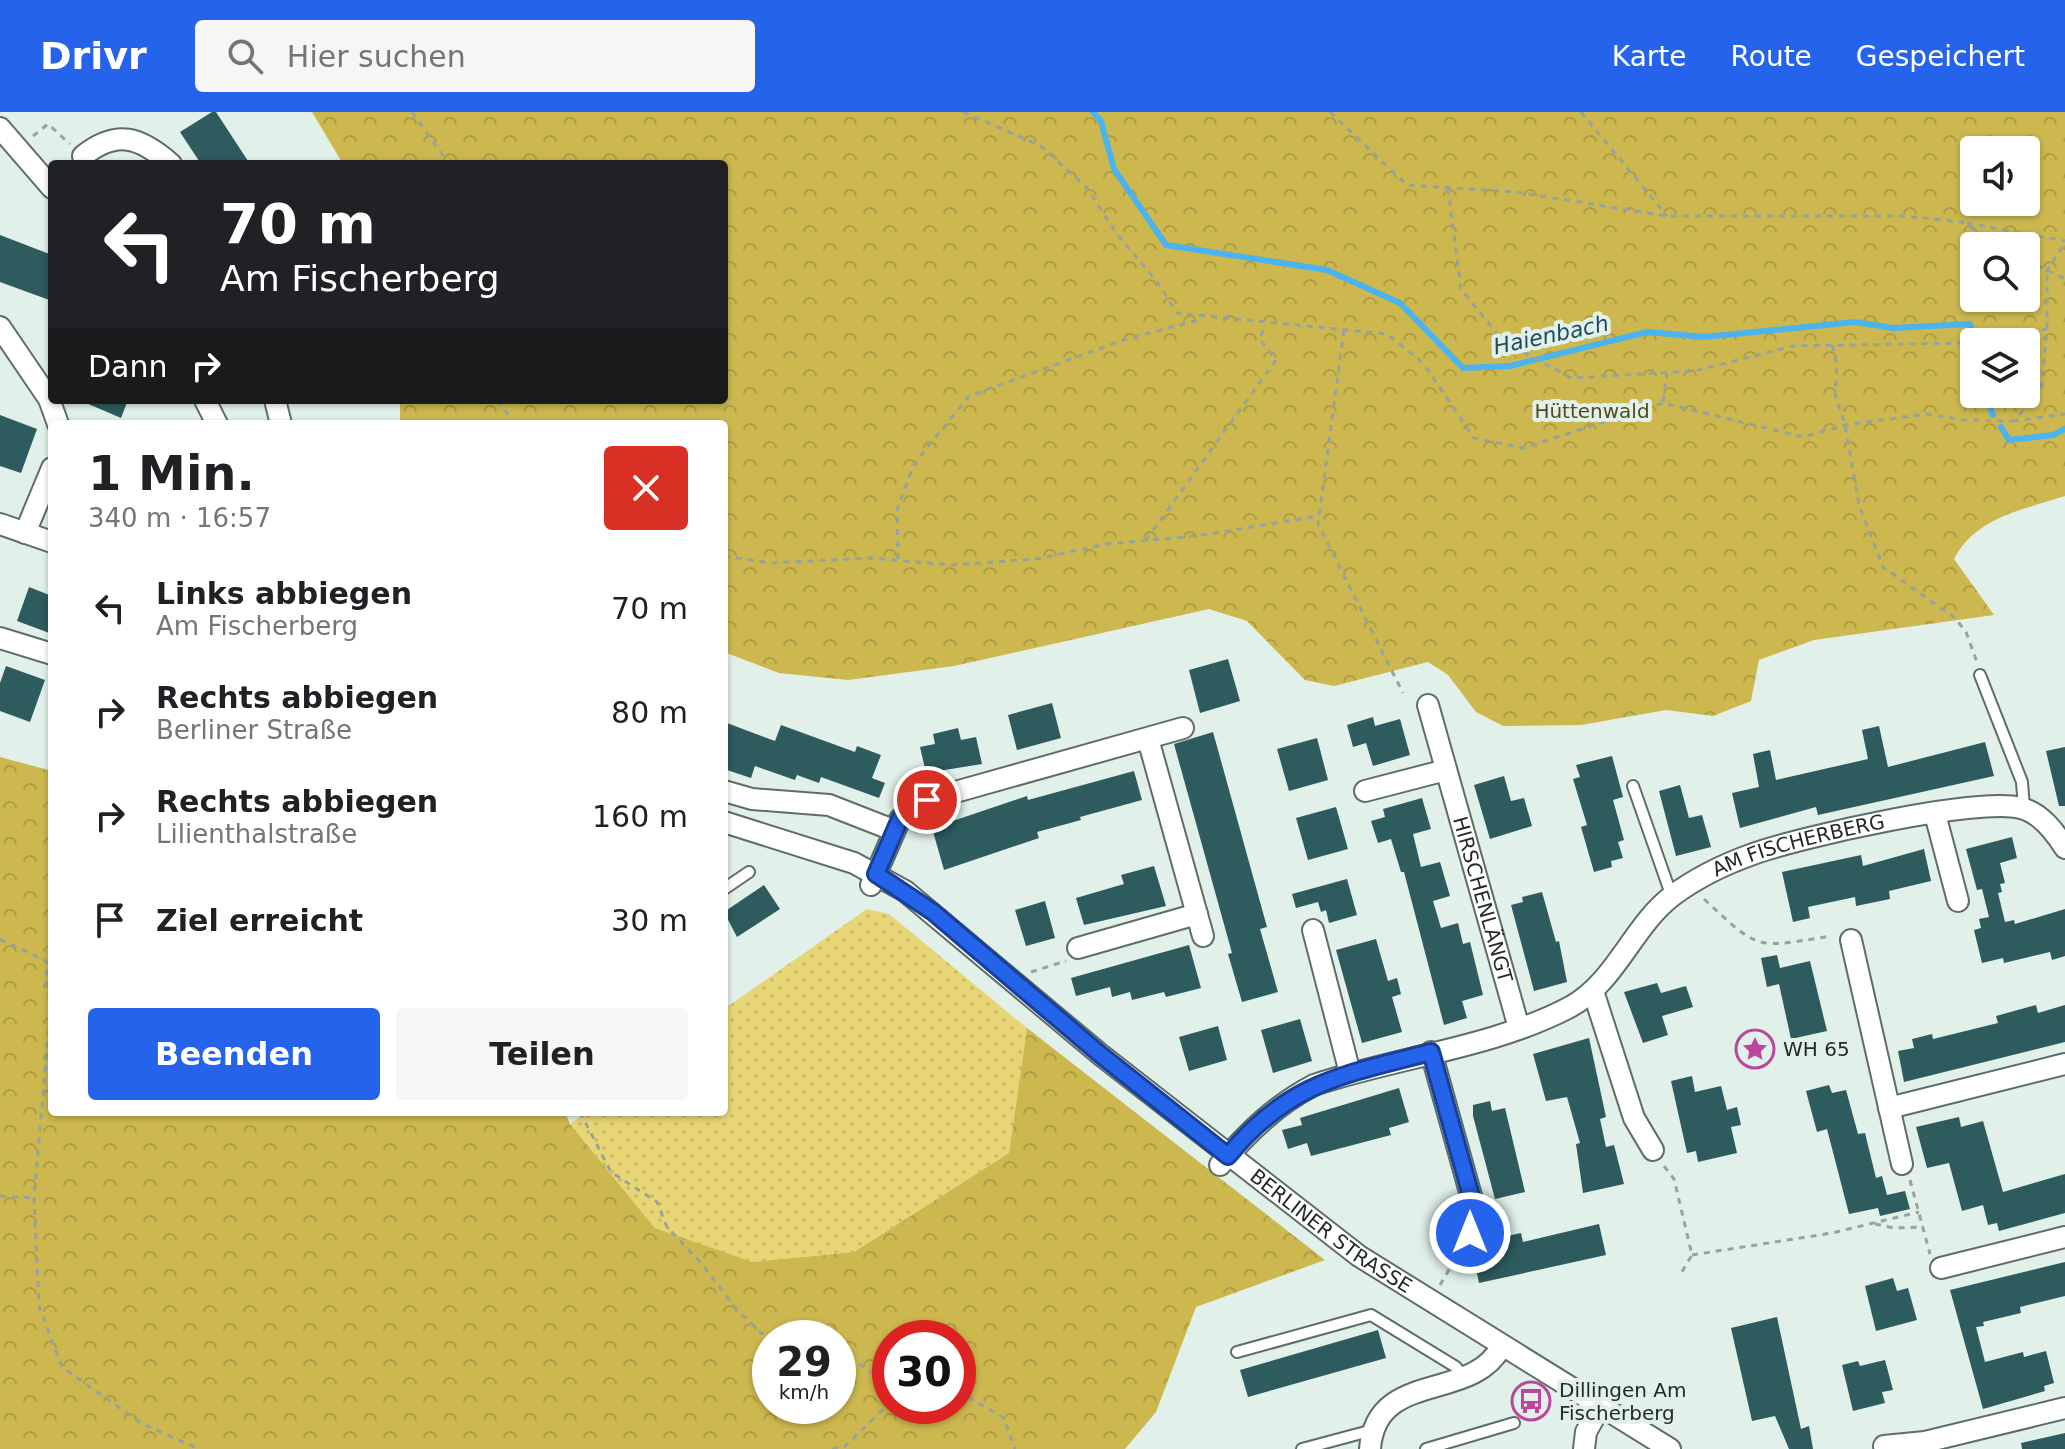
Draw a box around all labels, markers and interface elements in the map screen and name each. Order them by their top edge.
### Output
search box [195,20,755,92]
text: Drivr [40,34,147,78]
icon: search [223,34,267,78]
text: Hier suchen [287,39,466,74]
text: Karte [1612,40,1687,73]
text: Route [1731,40,1812,73]
text: Gespeichert [1856,40,2025,73]
map controls [1960,136,2040,408]
button: sound [1960,136,2040,216]
text: 70 m [220,191,376,256]
icon: left [88,192,192,296]
button: search [1960,232,2040,312]
text: Am Fischerberg [220,258,500,299]
water label: Haienbach [1491,311,1611,359]
button: layers [1960,328,2040,408]
icon: right [184,344,228,388]
text: Dann [88,349,168,384]
park label: Hüttenwald [1534,399,1650,423]
text: 1 Min. [88,445,255,501]
button: close [604,446,688,530]
text: 340 m · 16:57 [88,503,271,533]
text: Links abbiegen [156,576,412,611]
icon: left [88,586,132,630]
text: 70 m [611,591,688,626]
text: Am Fischerberg [156,611,358,641]
text: Rechts abbiegen [156,680,438,715]
icon: right [88,690,132,734]
text: 80 m [611,695,688,730]
text: Berliner Straße [156,715,352,745]
pin [893,766,961,834]
icon: arrive [905,778,949,822]
text: Rechts abbiegen [156,784,438,819]
icon: right [88,794,132,838]
text: 160 m [592,799,688,834]
street label: AM FISCHERBERG [1708,809,1887,882]
street label: HIRSCHENLÄNGT [1448,814,1518,986]
text: Lilienthalstraße [156,819,357,849]
icon: arrive [88,898,132,942]
text: Ziel erreicht [156,903,363,938]
text: 30 m [611,903,688,938]
button: Beenden [88,1008,380,1100]
button: Teilen [396,1008,688,1100]
place icon: WH 65 [1734,1028,1776,1070]
place label: WH 65 [1783,1037,1850,1061]
street label: BERLINER STRASSE [1245,1164,1417,1298]
position arrow [1428,1191,1512,1275]
speed limit sign: 30 [872,1320,976,1424]
text: 29 [776,1339,832,1385]
place label: Dillingen Am Fischerberg [1559,1378,1687,1425]
text: km/h [779,1380,829,1404]
bus stop icon: Dillingen Am Fischerberg [1510,1380,1552,1422]

